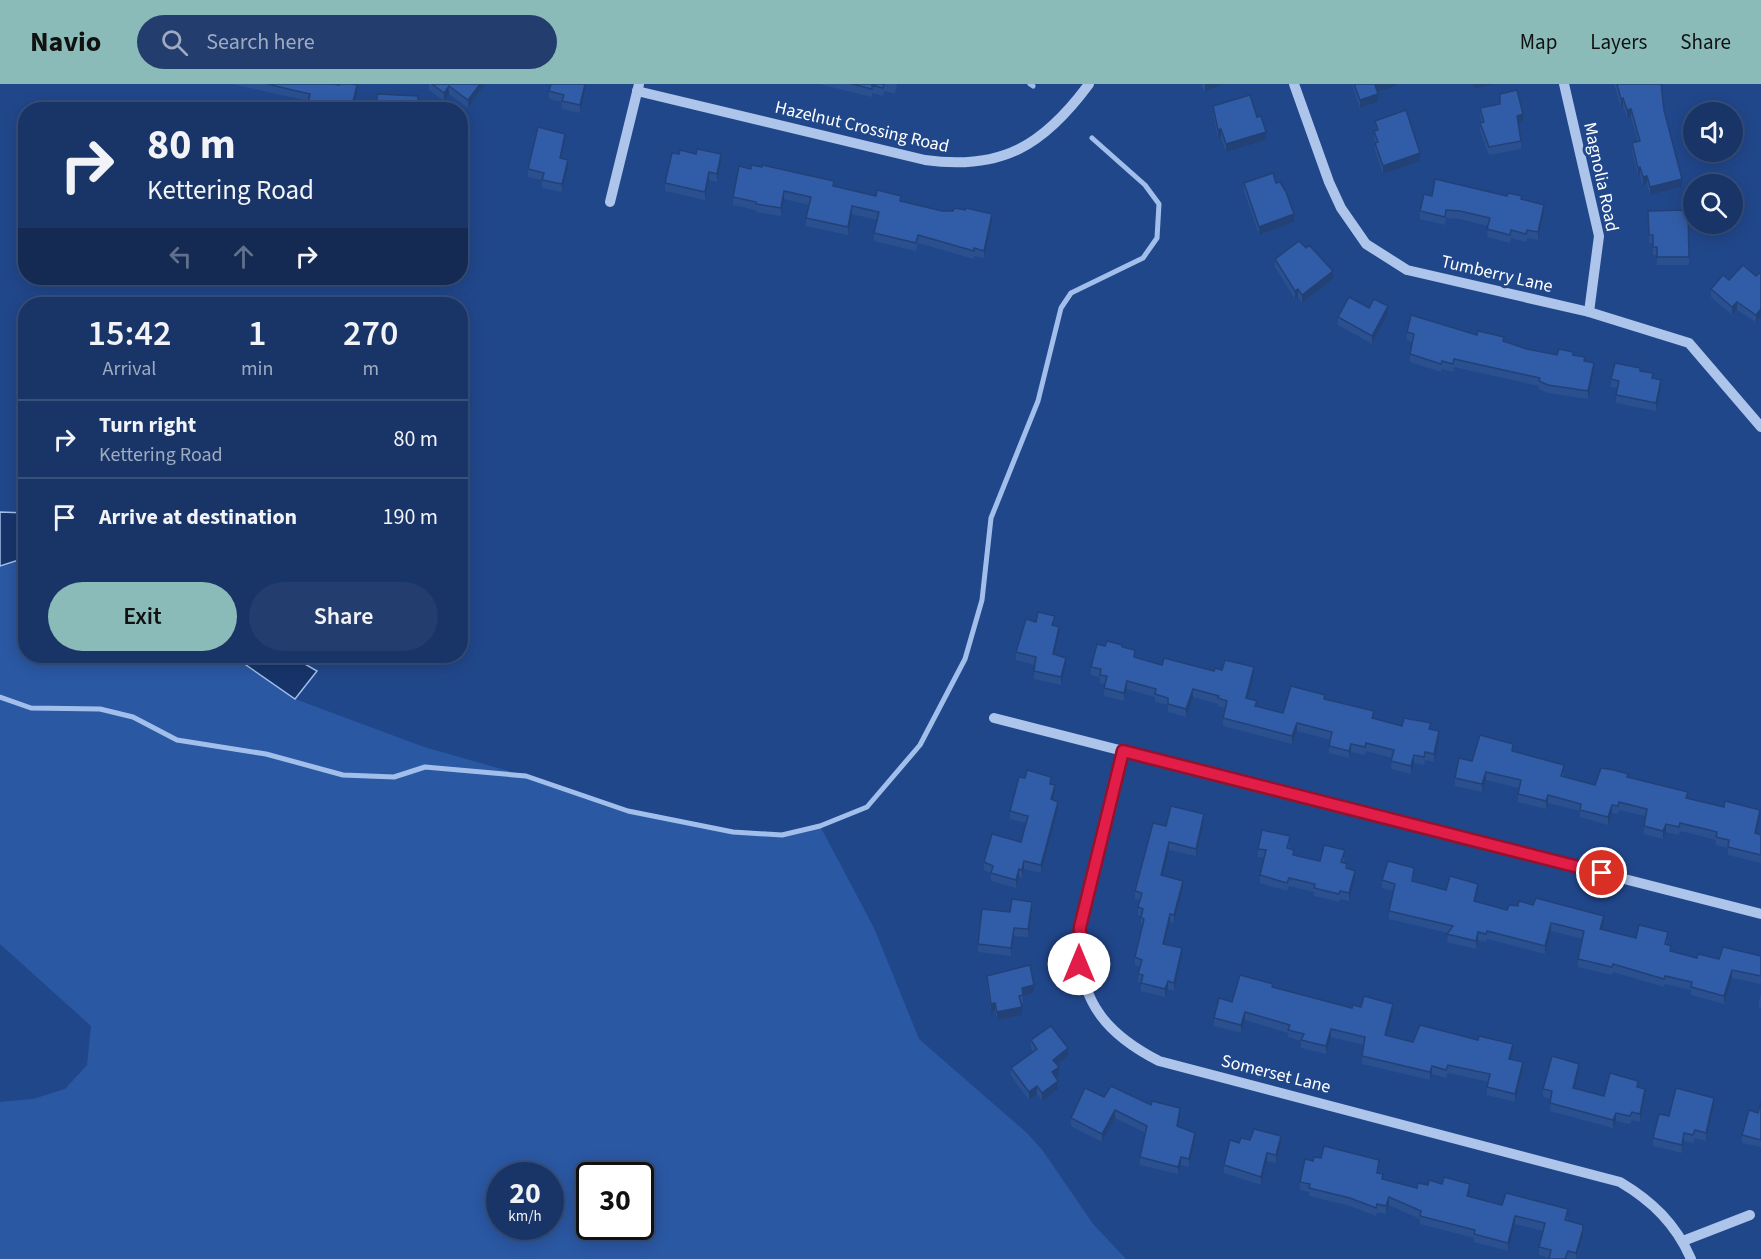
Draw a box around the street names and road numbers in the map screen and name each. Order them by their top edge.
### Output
street label: Hazelnut Crossing Road [773,95,951,159]
street label: Magnolia Road [1577,120,1625,234]
street label: Tumberry Lane [1439,249,1555,299]
street label: Somerset Lane [1219,1048,1333,1100]

